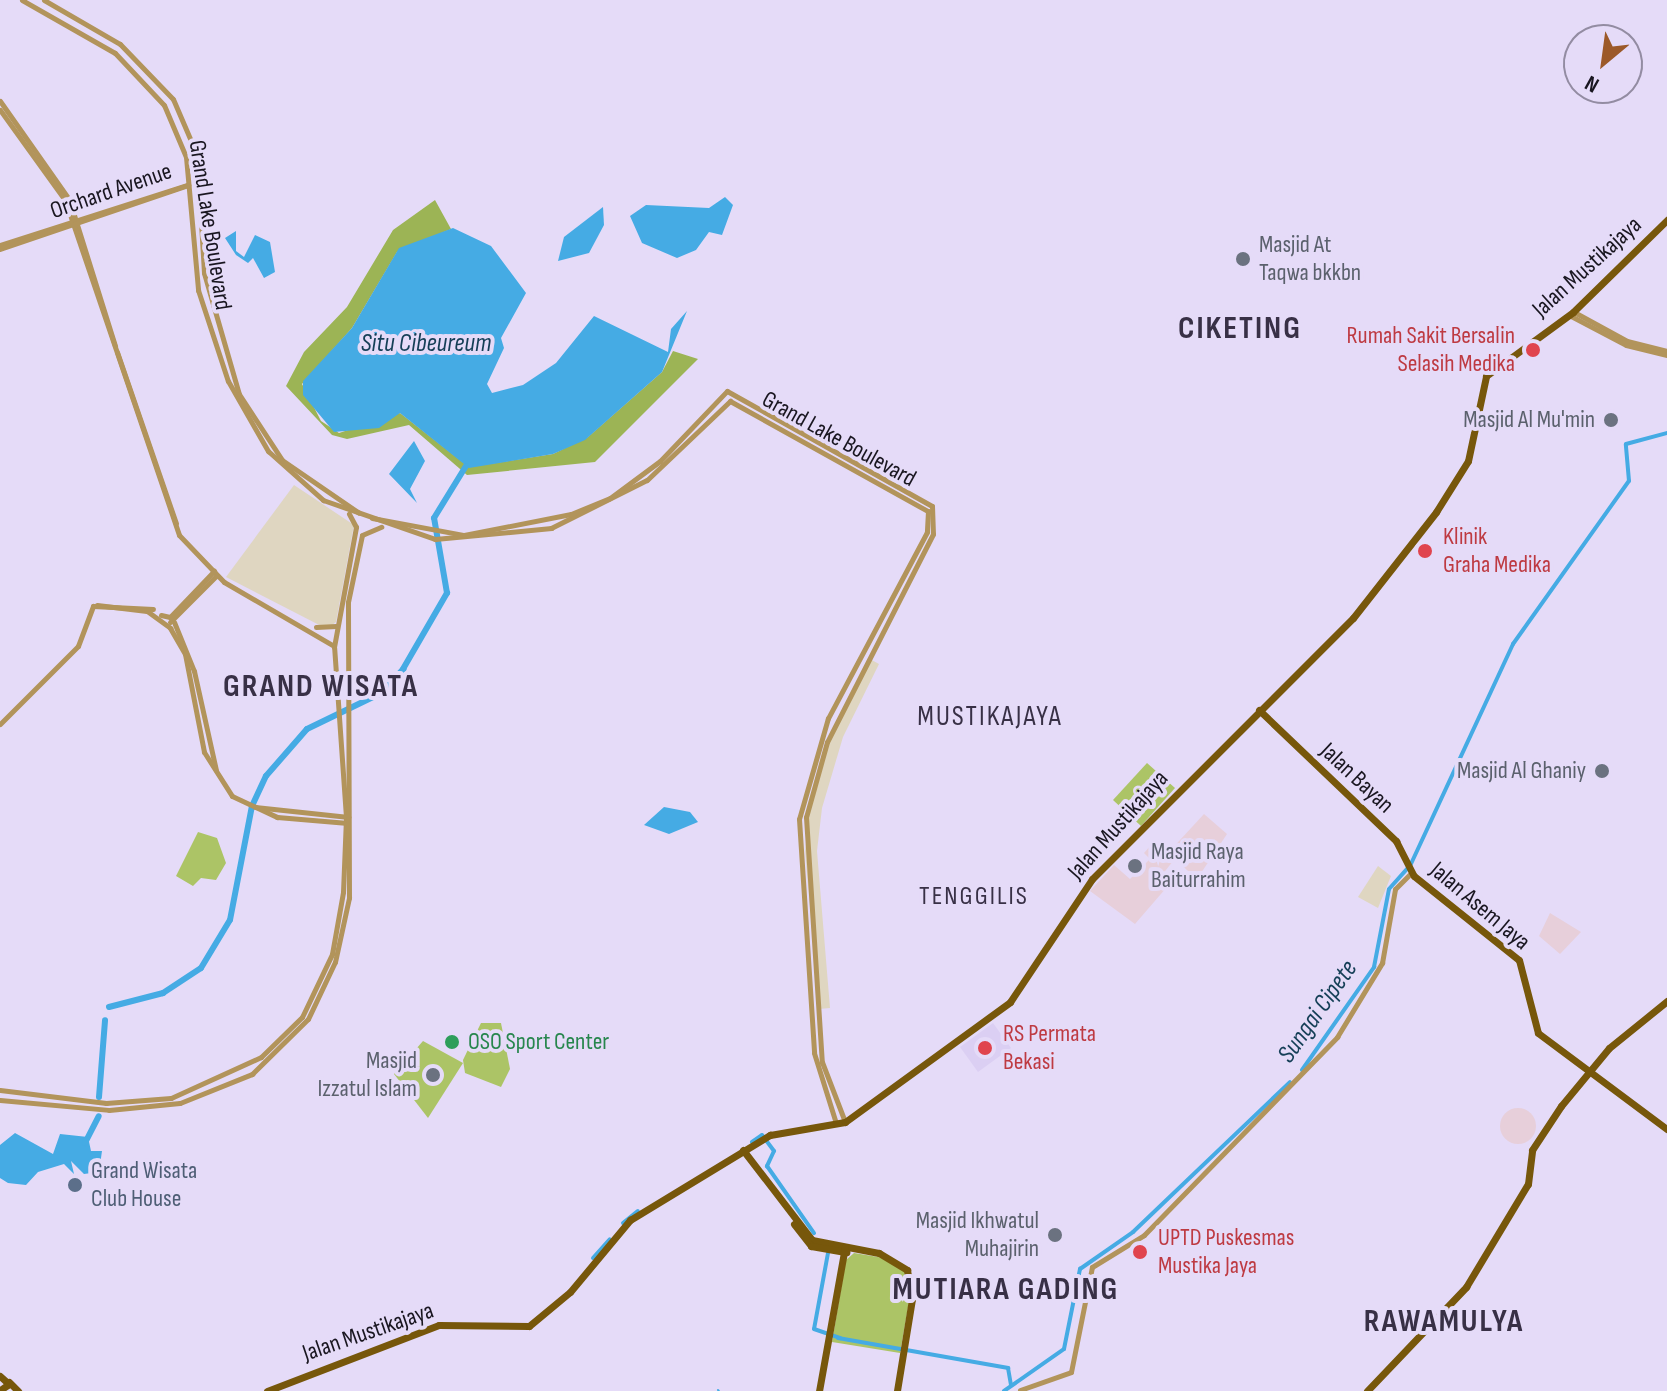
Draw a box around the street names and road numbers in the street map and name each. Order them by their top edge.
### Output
street label: Grand Lake Boulevard [182,138,238,312]
street label: Orchard Avenue [47,157,175,225]
street label: Jalan Mustikajaya [1527,211,1647,323]
street label: Grand Lake Boulevard [757,385,921,493]
street label: Jalan Bayan [1314,737,1400,819]
street label: Jalan Mustikajaya [1062,765,1174,885]
street label: Jalan Asem Jaya [1424,856,1536,956]
street label: Jalan Mustikajaya [299,1296,437,1368]

